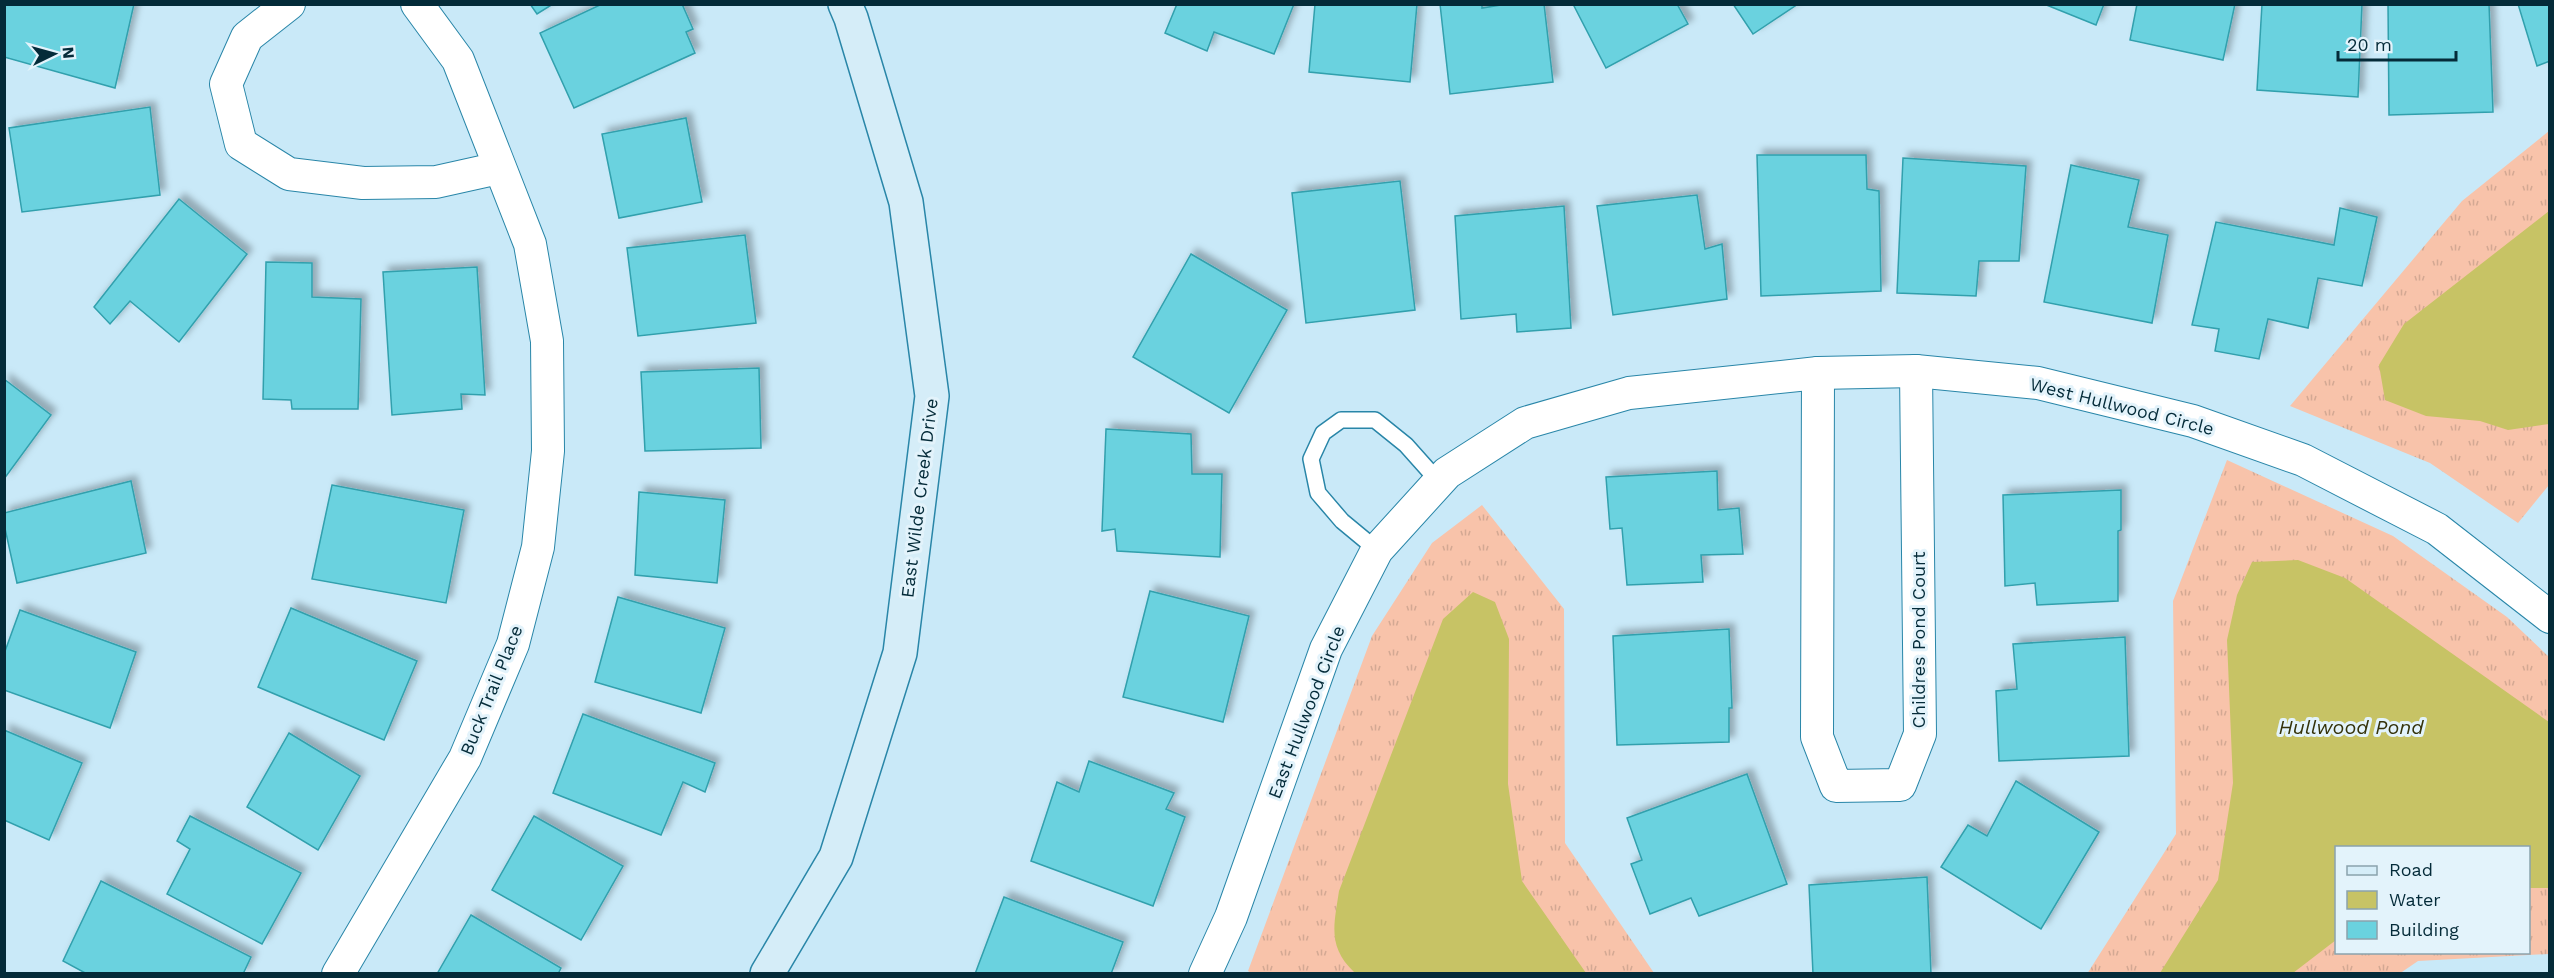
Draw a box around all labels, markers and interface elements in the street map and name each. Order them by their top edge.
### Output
north arrow [24,24,84,84]
scale bar [2338,24,2456,62]
text: 20 m [2347,34,2392,55]
text: N [58,46,78,59]
street label: West Hullwood Circle [2028,373,2216,439]
street label: East Wilde Creek Drive [896,397,942,599]
street label: Childres Pond Court [1908,551,1929,728]
street label: Buck Trail Place [455,622,527,758]
street label: East Hullwood Circle [1263,623,1349,801]
water label: Hullwood Pond [2278,715,2424,739]
legend [2335,846,2530,954]
text: Road [2389,859,2433,880]
text: Water [2389,889,2441,910]
text: Building [2389,919,2459,940]

